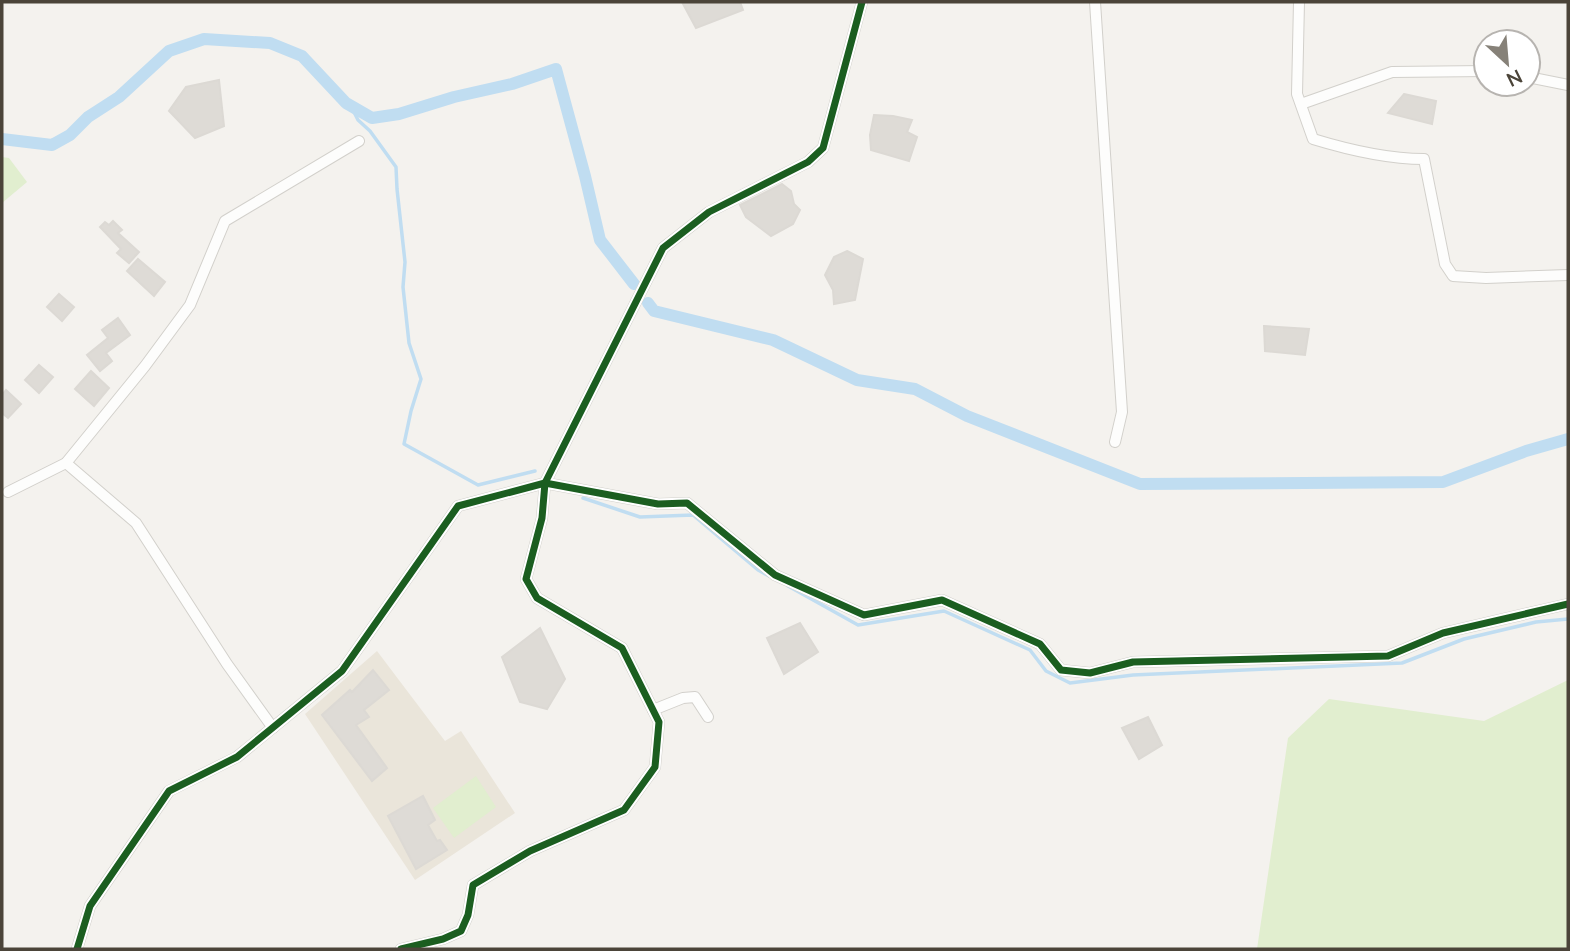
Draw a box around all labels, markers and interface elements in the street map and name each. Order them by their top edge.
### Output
north arrow [1472,28,1542,98]
text: N [1503,65,1526,92]

